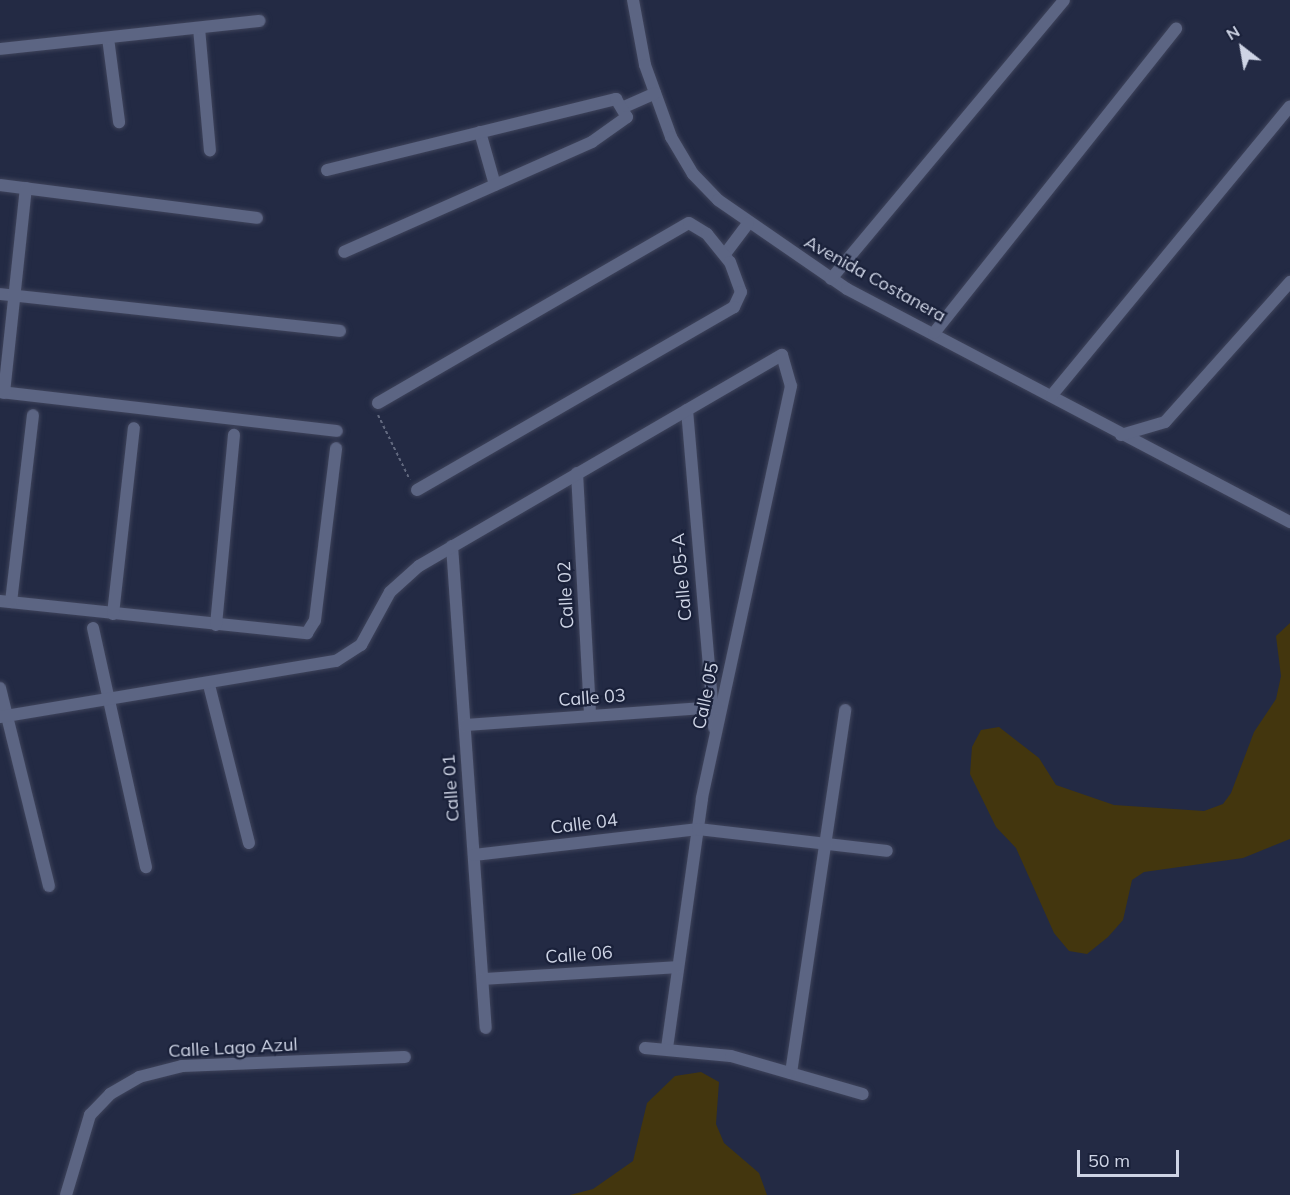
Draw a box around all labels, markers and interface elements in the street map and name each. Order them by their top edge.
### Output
north arrow [1212,18,1272,78]
text: N [1222,21,1243,44]
street label: Avenida Costanera [800,231,950,327]
street label: Calle 05-A [667,532,697,622]
street label: Calle 02 [553,561,579,629]
street label: Calle 05 [688,661,724,731]
street label: Calle 03 [558,685,626,711]
street label: Calle 01 [438,754,464,822]
street label: Calle 04 [549,809,619,839]
street label: Calle 06 [545,942,613,968]
street label: Calle Lago Azul [168,1034,298,1062]
scale bar [1080,1138,1182,1176]
text: 50 m [1088,1149,1130,1172]

